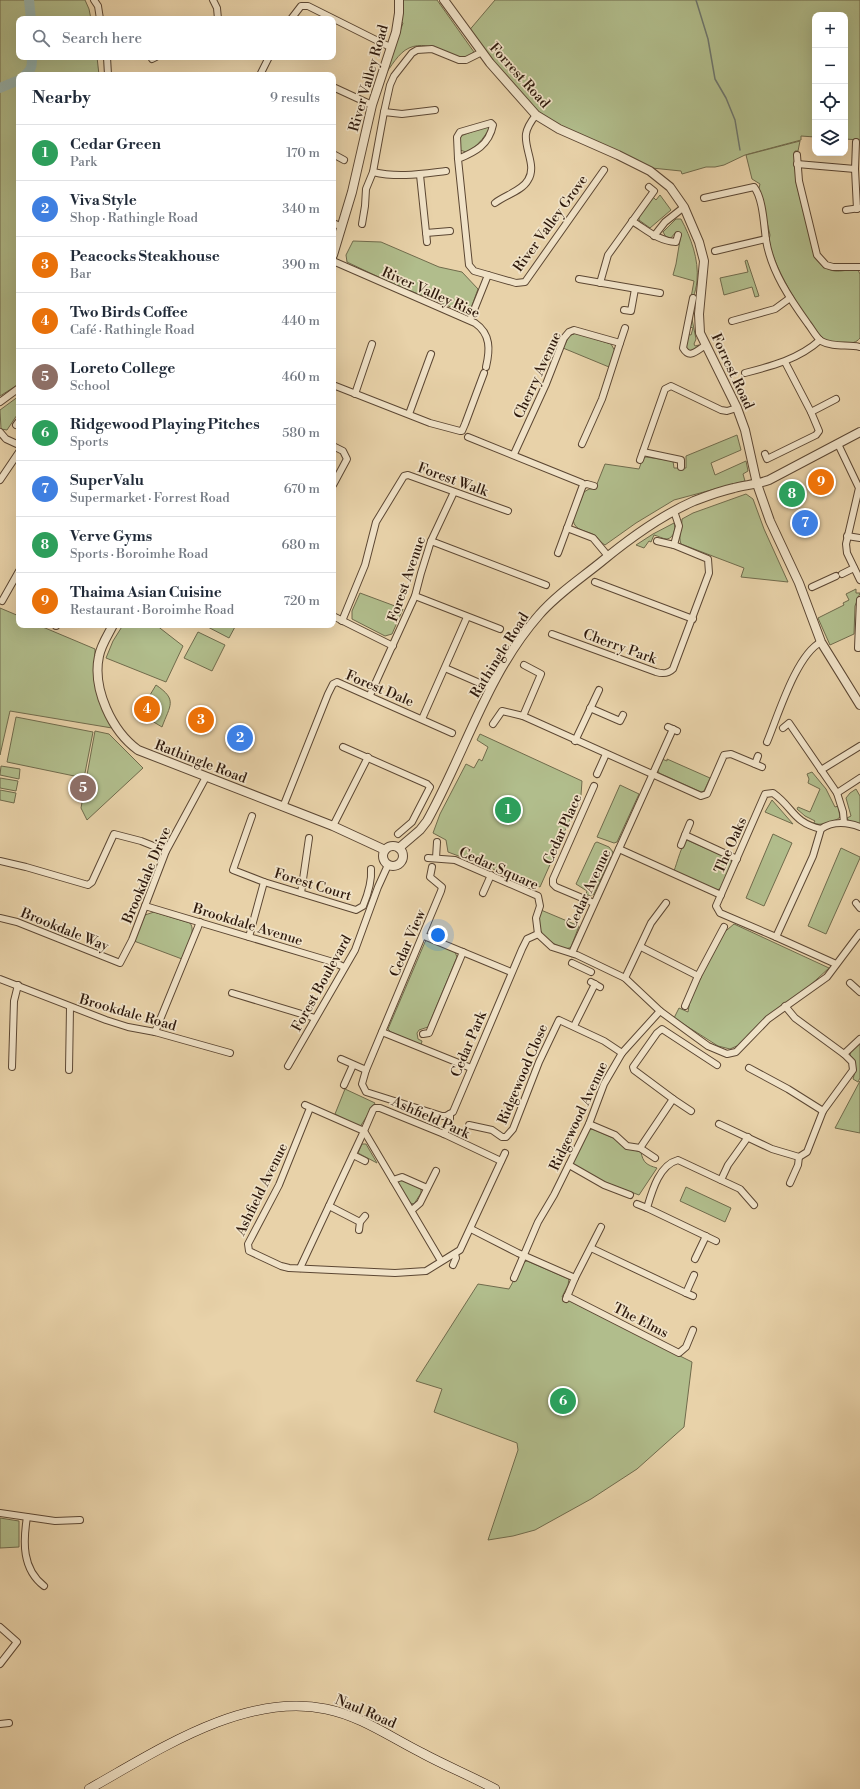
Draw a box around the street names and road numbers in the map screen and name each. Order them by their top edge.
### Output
street label: River Valley Road [345,23,393,134]
street label: Forrest Road [485,39,553,112]
street label: River Valley Grove [510,172,592,276]
street label: River Valley Rise [379,263,482,323]
street label: Cherry Avenue [510,329,566,422]
street label: Forrest Road [707,330,758,412]
street label: Forest Walk [415,459,491,501]
street label: Forest Avenue [384,534,430,624]
street label: Rathingle Road [466,609,533,702]
street label: Cherry Park [581,625,659,669]
street label: Forest Dale [343,667,416,711]
street label: Rathingle Road [152,736,249,788]
street label: Cedar Place [539,791,587,868]
street label: The Oaks [711,814,751,876]
street label: Brookdale Drive [118,824,175,927]
street label: Cedar Square [456,843,541,895]
street label: Cedar Avenue [562,846,615,933]
street label: Forest Court [272,865,354,905]
street label: Brookdale Avenue [190,899,305,950]
street label: Brookdale Way [17,904,112,956]
street label: Cedar View [386,907,430,980]
street label: Forest Boulevard [288,932,356,1035]
street label: Brookdale Road [76,990,178,1035]
street label: Cedar Park [447,1008,491,1080]
street label: Ridgewood Close [494,1021,552,1127]
street label: Ridgewood Avenue [546,1059,612,1174]
street label: Ashfield Park [388,1092,473,1143]
street label: Ashfield Avenue [231,1140,292,1240]
street label: The Elms [610,1299,671,1343]
street label: Naul Road [332,1691,399,1733]

